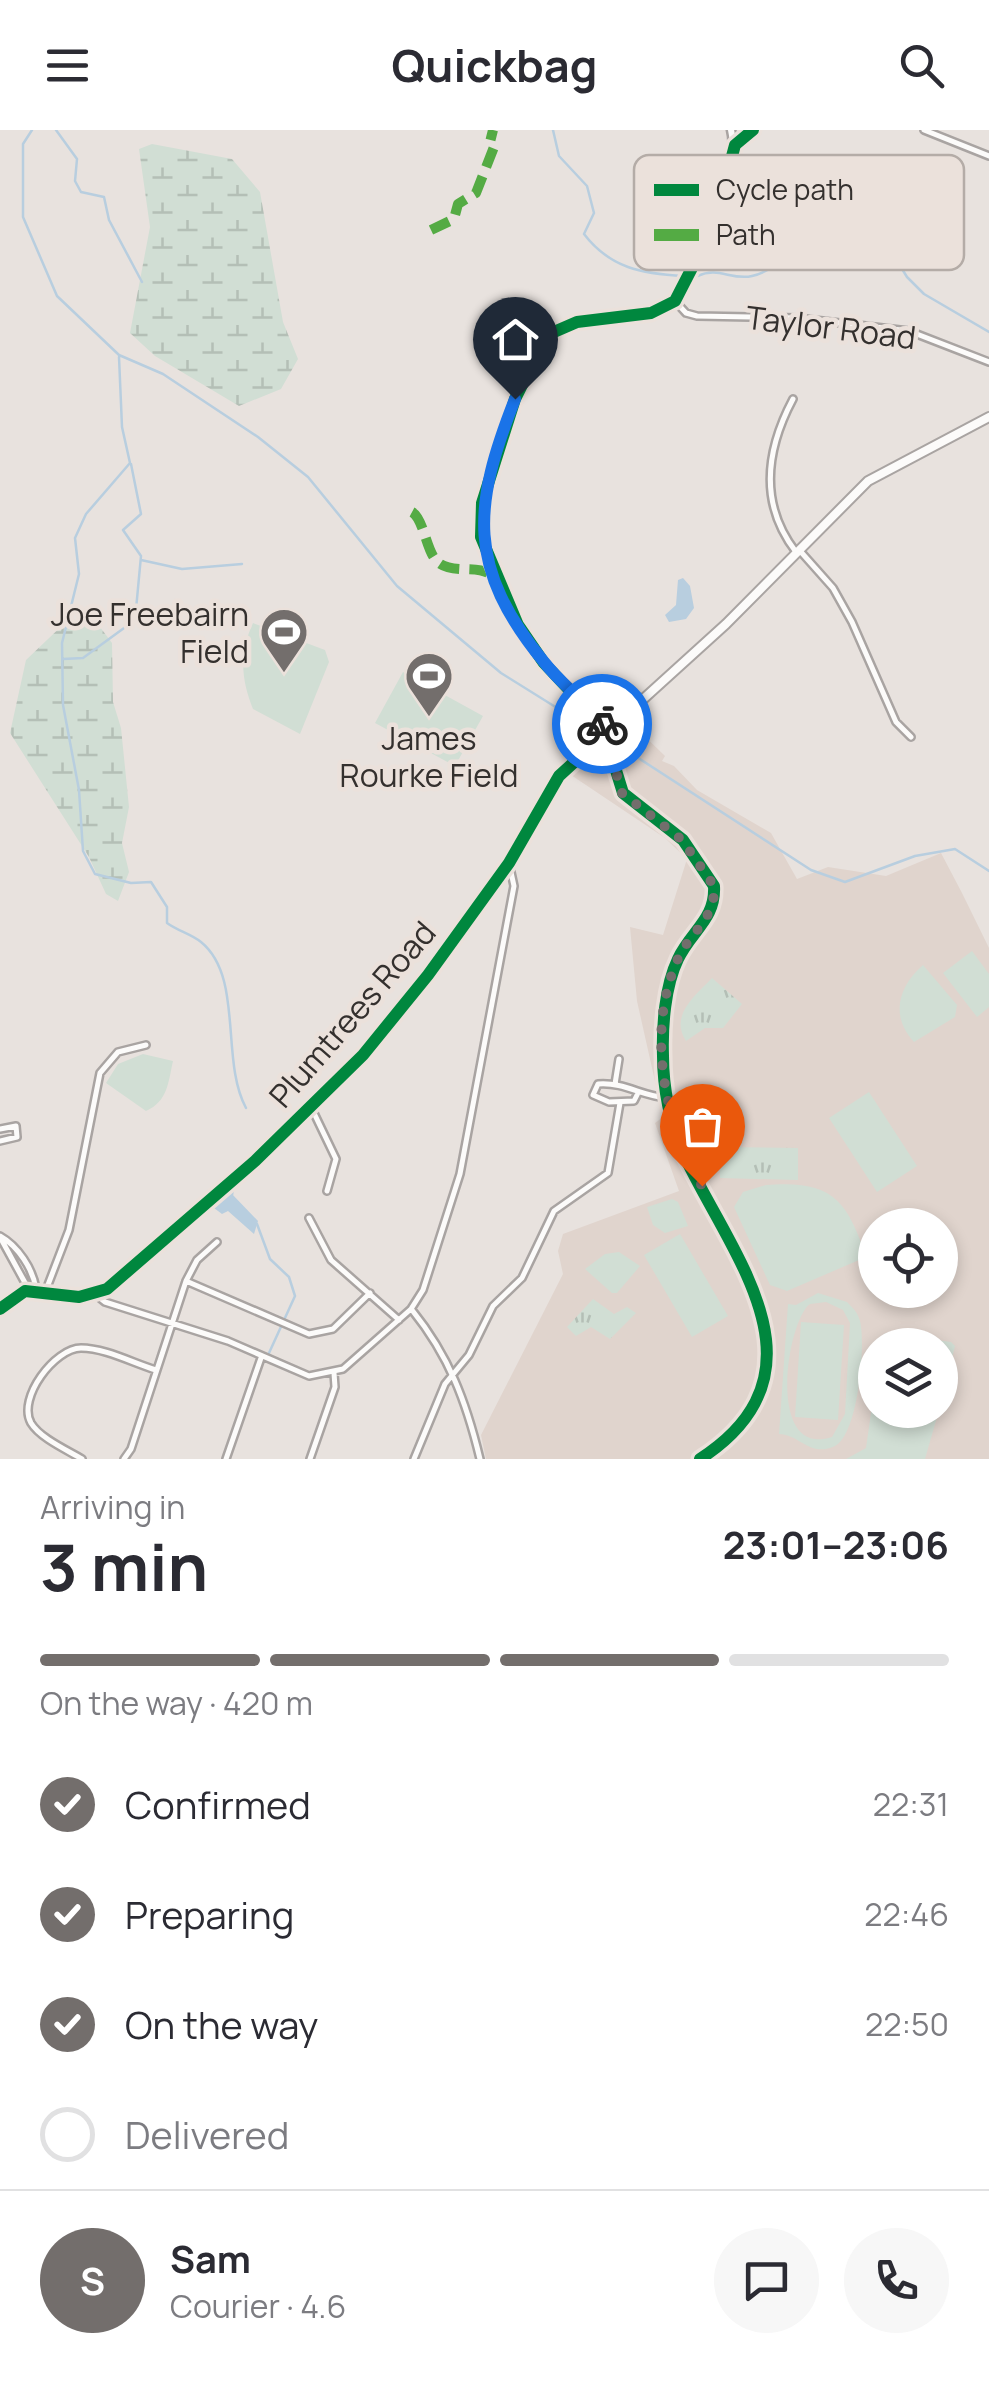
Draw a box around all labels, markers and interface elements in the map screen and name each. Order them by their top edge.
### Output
text: Quickbag [392,34,597,96]
icon: menu [40,38,95,93]
icon: search [894,38,949,93]
legend [634,155,964,270]
text: Cycle path [716,170,854,208]
text: Path [716,215,776,253]
street label: Taylor Road [744,295,918,359]
pin [473,297,558,400]
icon: home [488,312,543,367]
place label: Joe Freebairn Field [51,592,249,673]
sports icon: Joe Freebairn Field [258,606,310,674]
sports icon: James Rourke Field [403,650,455,718]
courier [552,674,652,774]
icon: bike [575,697,630,752]
place label: James Rourke Field [339,716,519,797]
street label: Plumtrees Road [259,911,445,1117]
pin [660,1084,745,1187]
icon: bag [675,1099,730,1154]
map controls [858,1208,958,1428]
button: locate [858,1208,958,1308]
button: layers [858,1328,958,1428]
text: Arriving in [40,1485,185,1529]
text: 23:01–23:06 [723,1518,949,1570]
text: 3 min [40,1522,208,1611]
text: On the way · 420 m [40,1681,313,1725]
icon: check [40,1777,95,1832]
text: Confirmed [125,1778,311,1830]
text: 22:31 [873,1782,949,1826]
icon: check [40,1887,95,1942]
text: Preparing [125,1888,294,1940]
text: 22:46 [864,1892,949,1936]
icon: check [40,1997,95,2052]
text: On the way [125,1998,318,2050]
text: 22:50 [865,2002,949,2046]
text: Delivered [125,2108,289,2160]
button: chat [714,2228,819,2333]
button: phone [844,2228,949,2333]
text: Sam [170,2232,251,2284]
text: S [80,2254,105,2306]
text: Courier · 4.6 [170,2284,346,2328]

